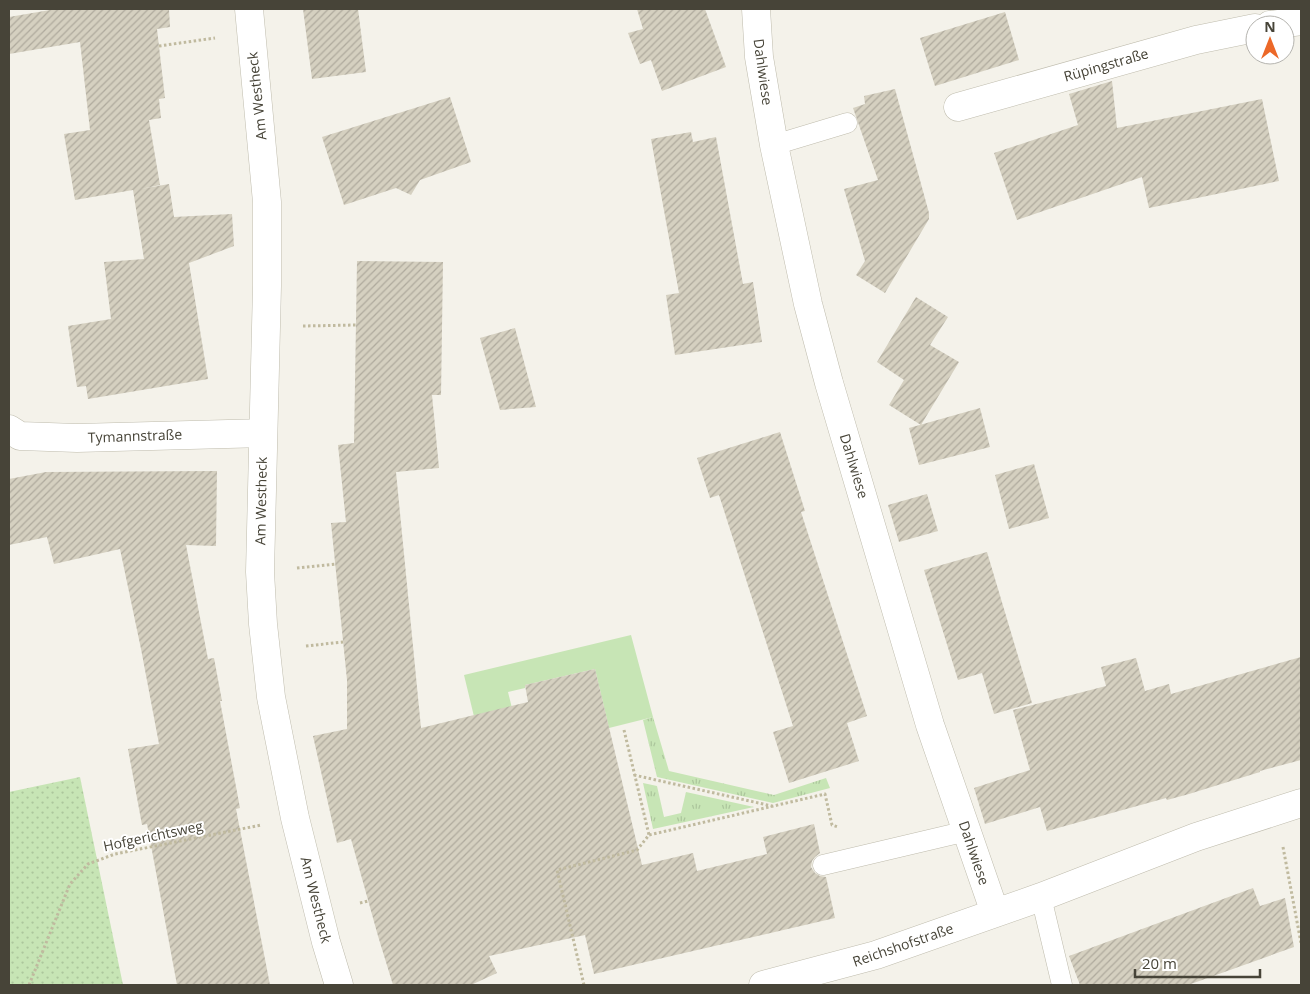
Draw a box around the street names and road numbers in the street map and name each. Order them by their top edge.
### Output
street label: Dahlwiese [749,38,778,106]
street label: Rüpingstraße [1061,43,1151,86]
street label: Am Westheck [242,50,271,141]
street label: Tymannstraße [87,424,183,447]
street label: Dahlwiese [836,431,873,501]
street label: Am Westheck [250,456,271,545]
street label: Hofgerichtsweg [101,816,205,855]
street label: Dahlwiese [955,818,994,888]
street label: Am Westheck [297,855,337,946]
street label: Reichshofstraße [850,918,956,971]

